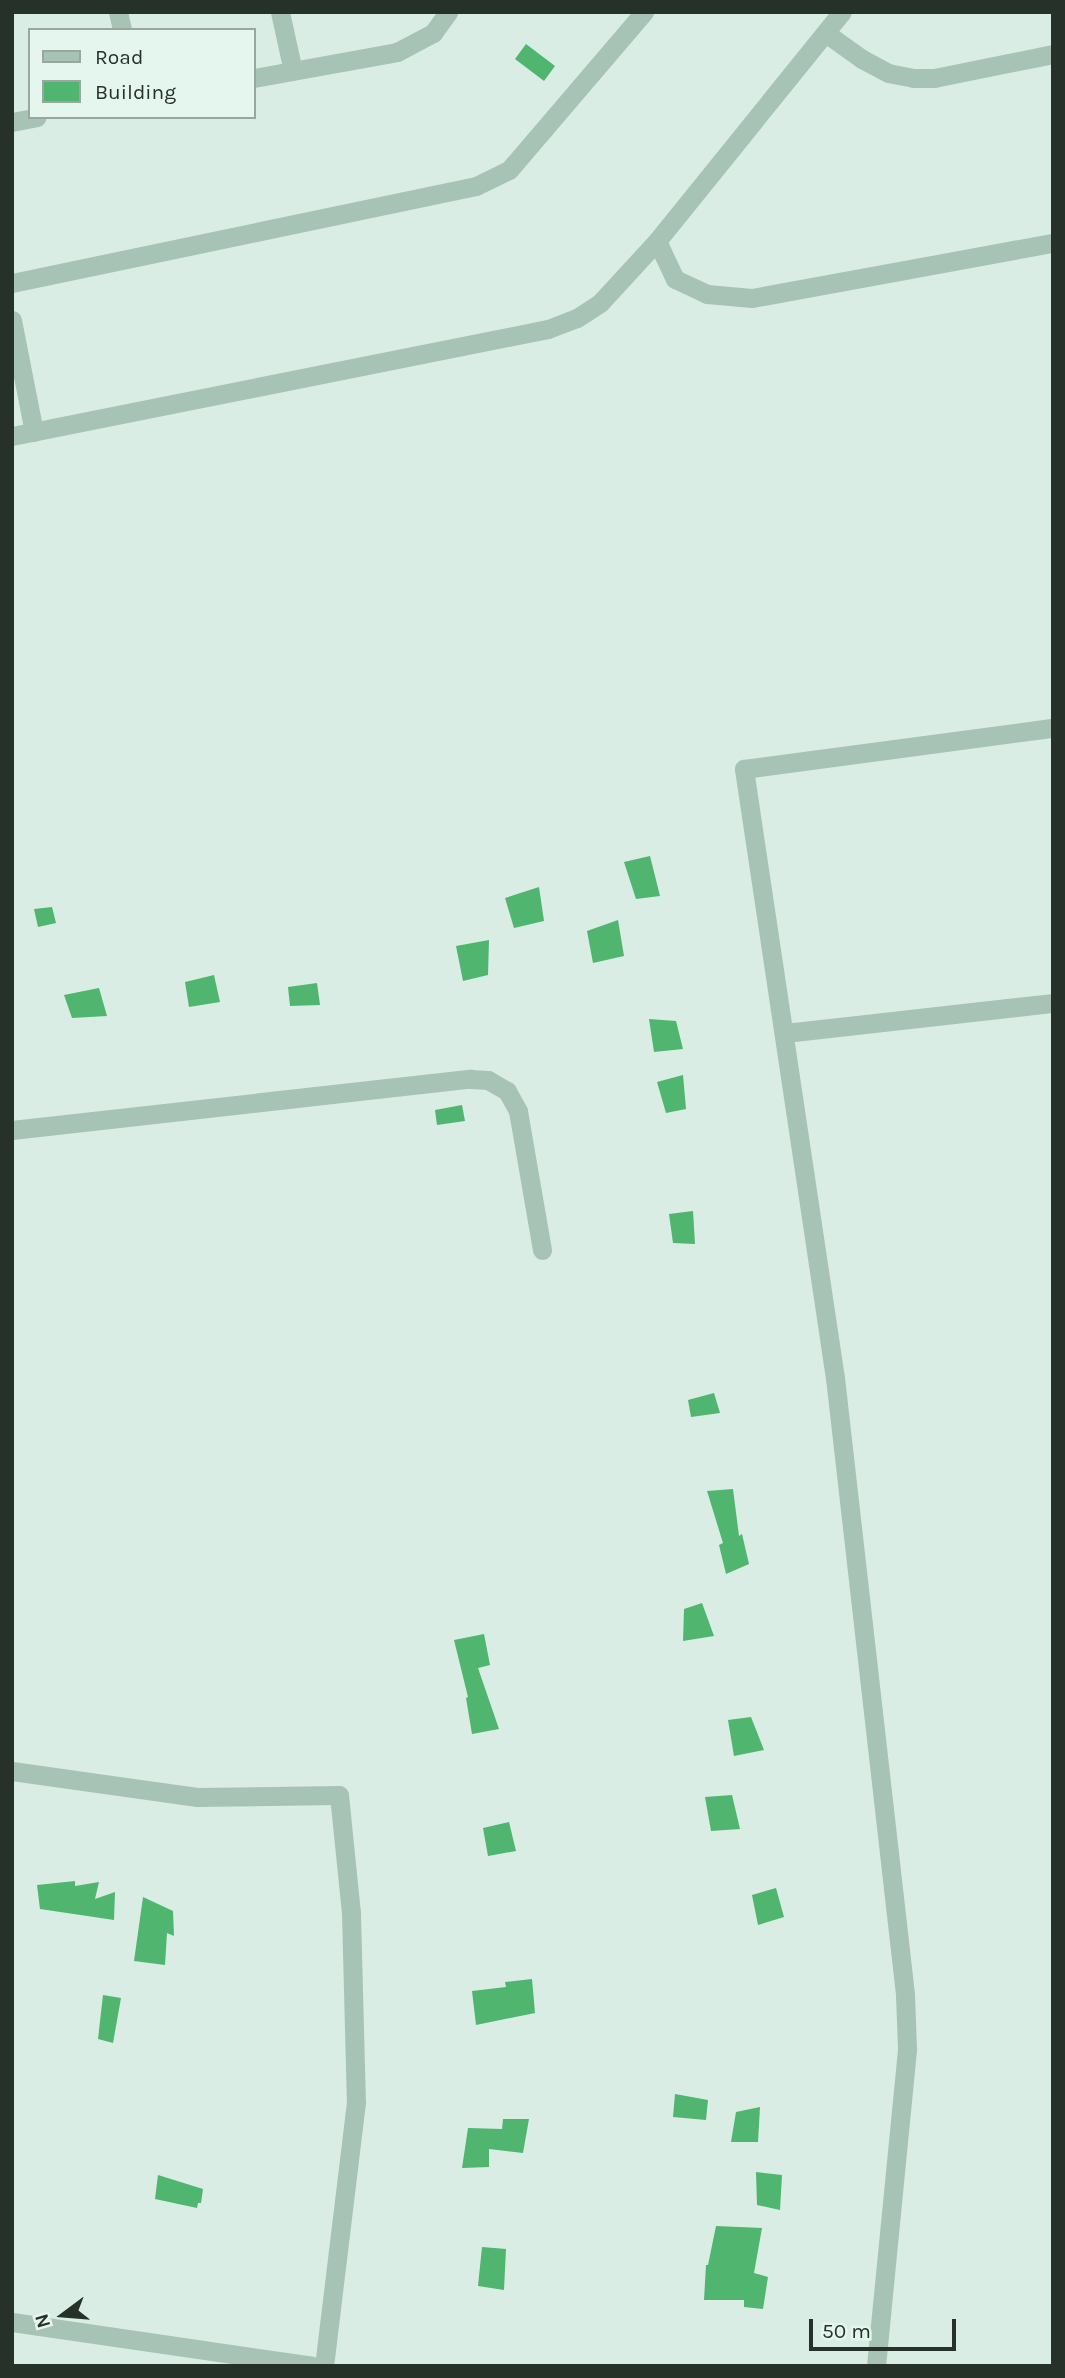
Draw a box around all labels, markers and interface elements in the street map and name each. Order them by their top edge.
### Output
legend [28,28,256,119]
text: Road [95,45,143,69]
text: Building [95,80,176,104]
north arrow [28,2280,98,2350]
scale bar [813,2304,960,2348]
text: N [30,2311,55,2330]
text: 50 m [822,2319,871,2343]

